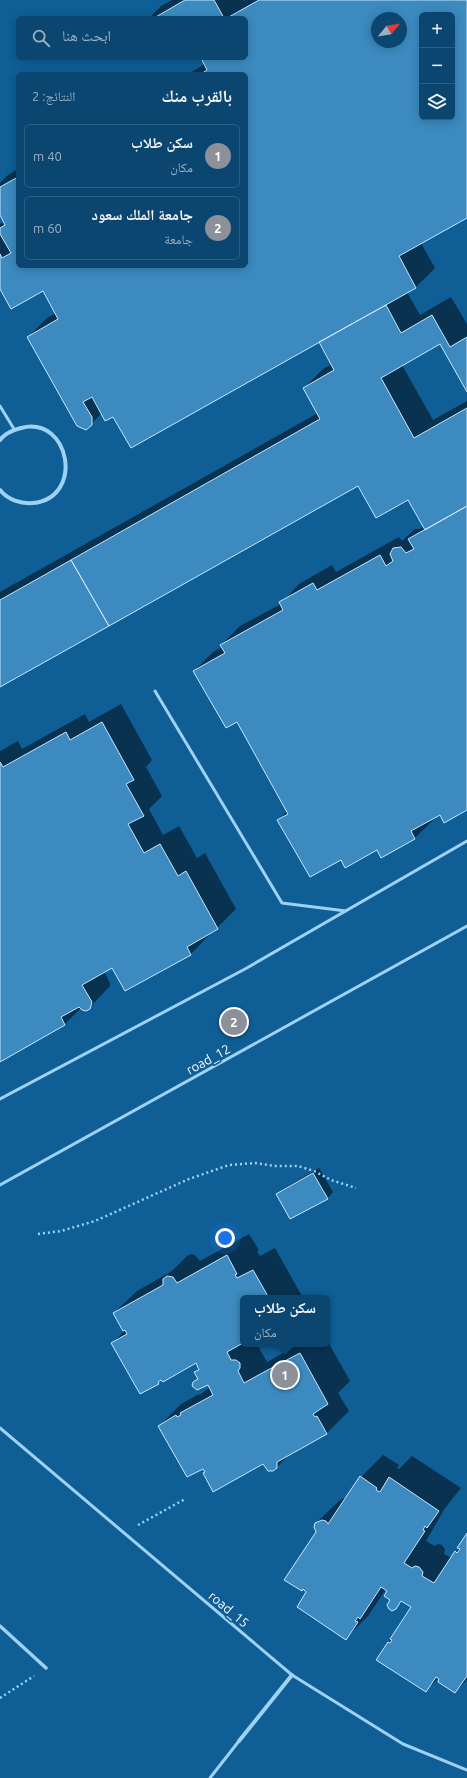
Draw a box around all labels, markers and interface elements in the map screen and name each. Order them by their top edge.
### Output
north arrow [371,12,407,48]
map controls [419,12,455,120]
button: + [419,12,455,48]
search box [16,16,248,60]
icon: search [30,27,52,49]
text: ابحث هنا [62,27,111,44]
button: − [419,48,455,84]
button: layers [419,84,455,120]
text: بالقرب منك [162,86,232,105]
text: النتائج: 2 [32,89,75,103]
text: سكن طلاب [131,134,193,151]
text: 40 m [33,149,62,163]
text: 1 [214,149,222,163]
text: مكان [170,160,193,174]
text: جامعة الملك سعود [91,206,193,223]
text: 60 m [33,221,62,235]
text: 2 [214,221,222,235]
text: جامعة [164,232,193,246]
pin: 2 [221,1007,247,1037]
street label: road_12 [184,1041,233,1078]
your location [215,1228,235,1248]
popup [240,1295,330,1347]
text: سكن طلاب [254,1299,316,1316]
text: مكان [254,1325,277,1339]
pin: 1 [272,1360,298,1390]
street label: road_15 [206,1588,252,1631]

